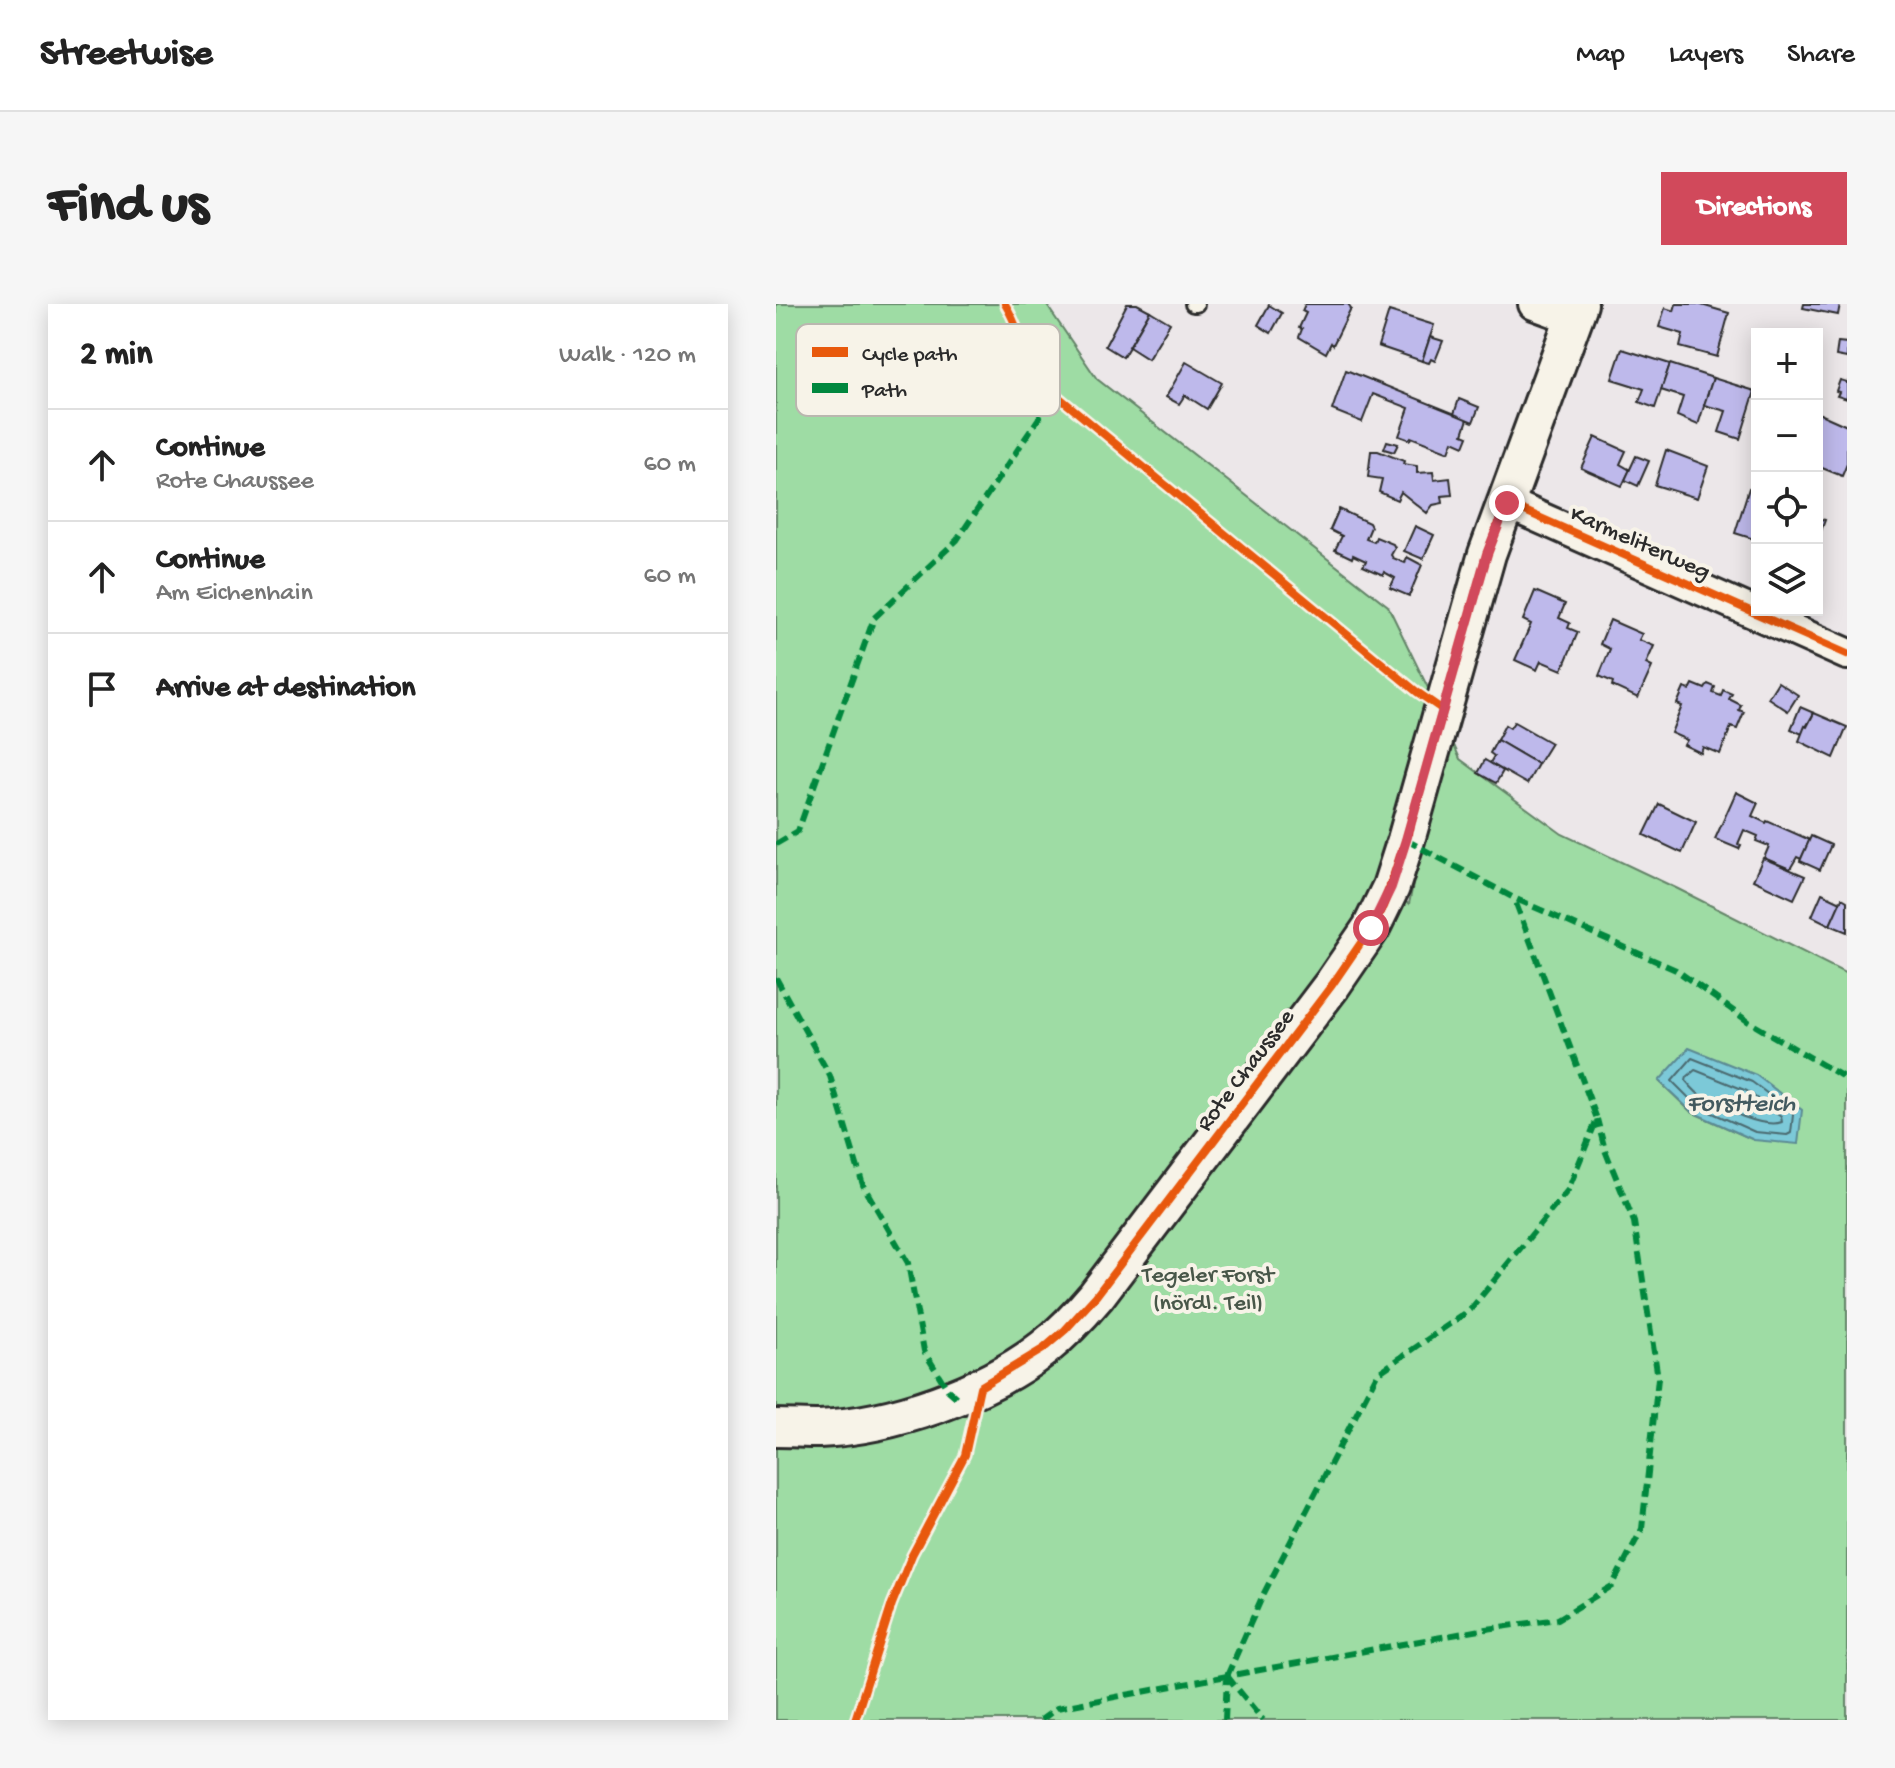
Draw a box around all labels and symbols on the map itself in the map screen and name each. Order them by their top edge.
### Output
legend [796,324,1060,416]
text: Cycle path [862,343,958,369]
text: Path [861,379,907,405]
route end [1489,485,1525,521]
street label: Karmeliterweg [1565,500,1714,588]
route start [1353,910,1389,946]
street label: Rote Chaussee [1191,1004,1303,1138]
water label: Forstteich [1687,1090,1796,1121]
park label: Tegeler Forst (nördl. Teil) [1140,1262,1276,1319]

